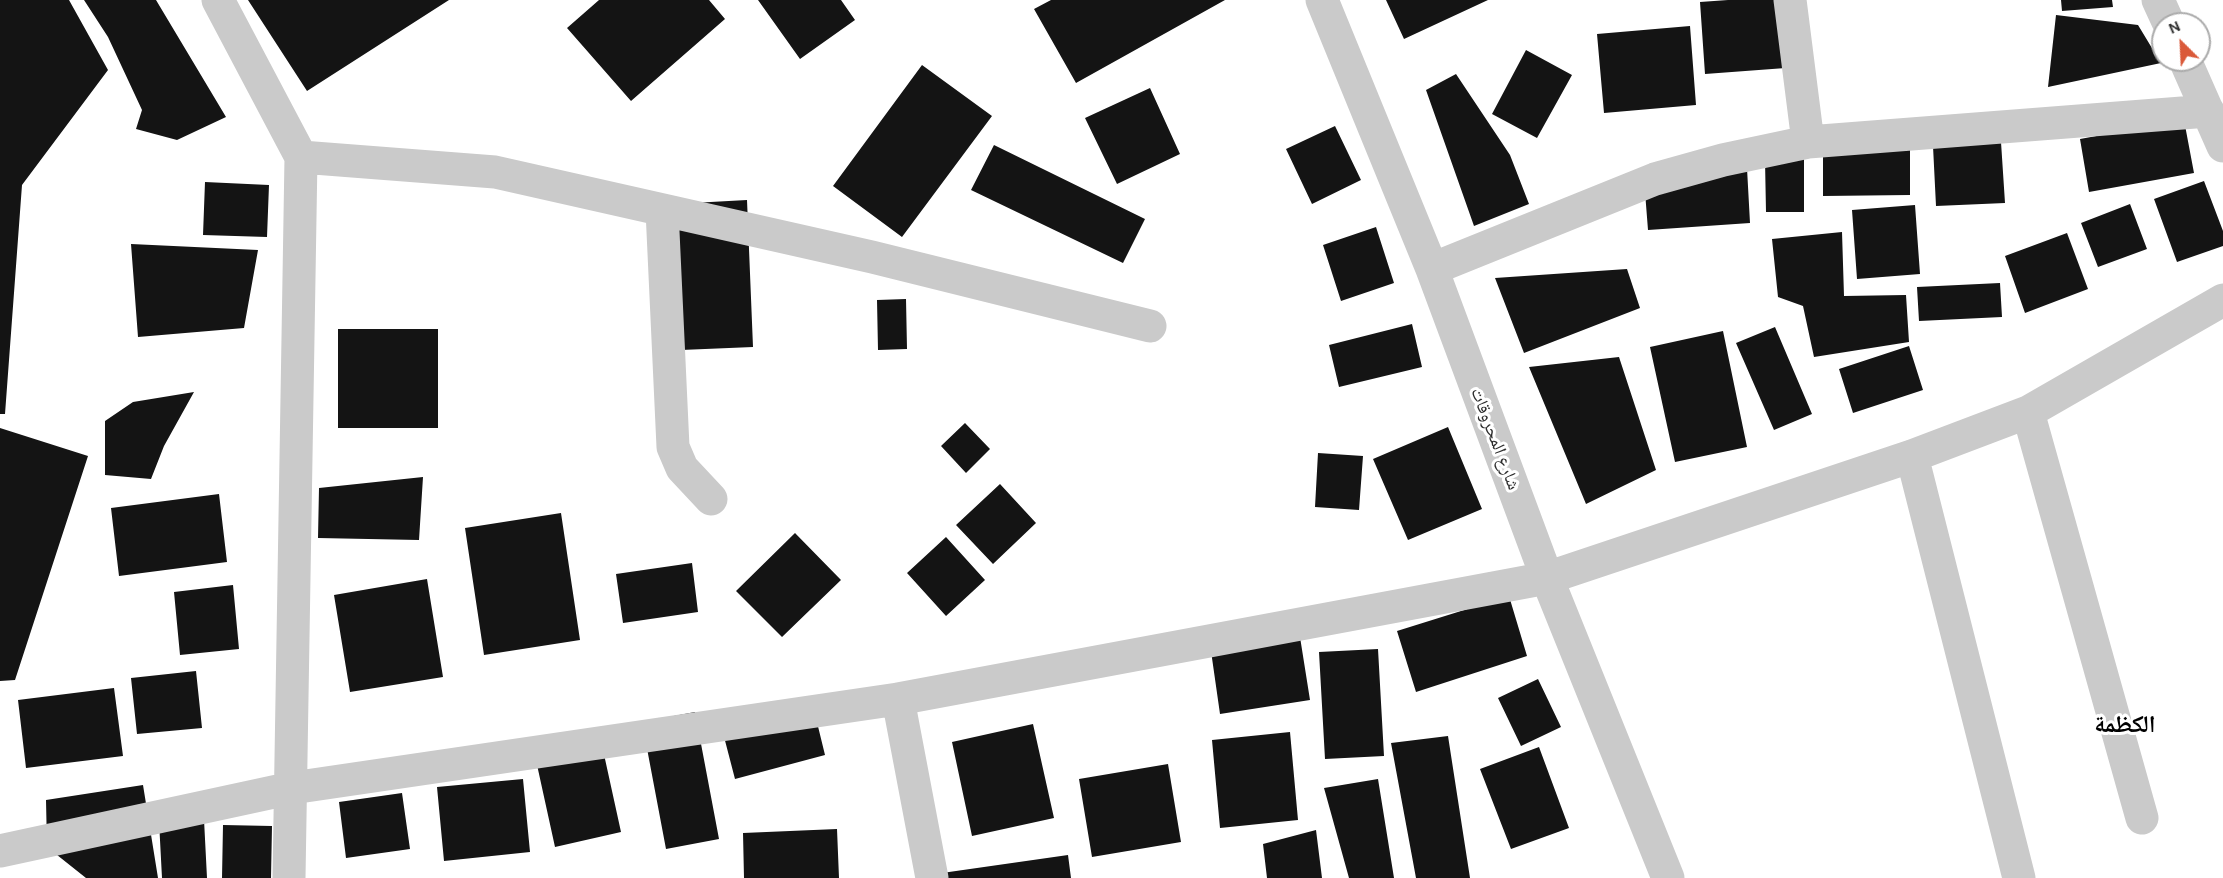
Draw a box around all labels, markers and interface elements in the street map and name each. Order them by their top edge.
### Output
north arrow [2151,12,2211,72]
text: N [2165,16,2183,38]
street label: شارع المحروقات [1466,385,1524,493]
district label: الكظمة [2094,711,2156,739]

